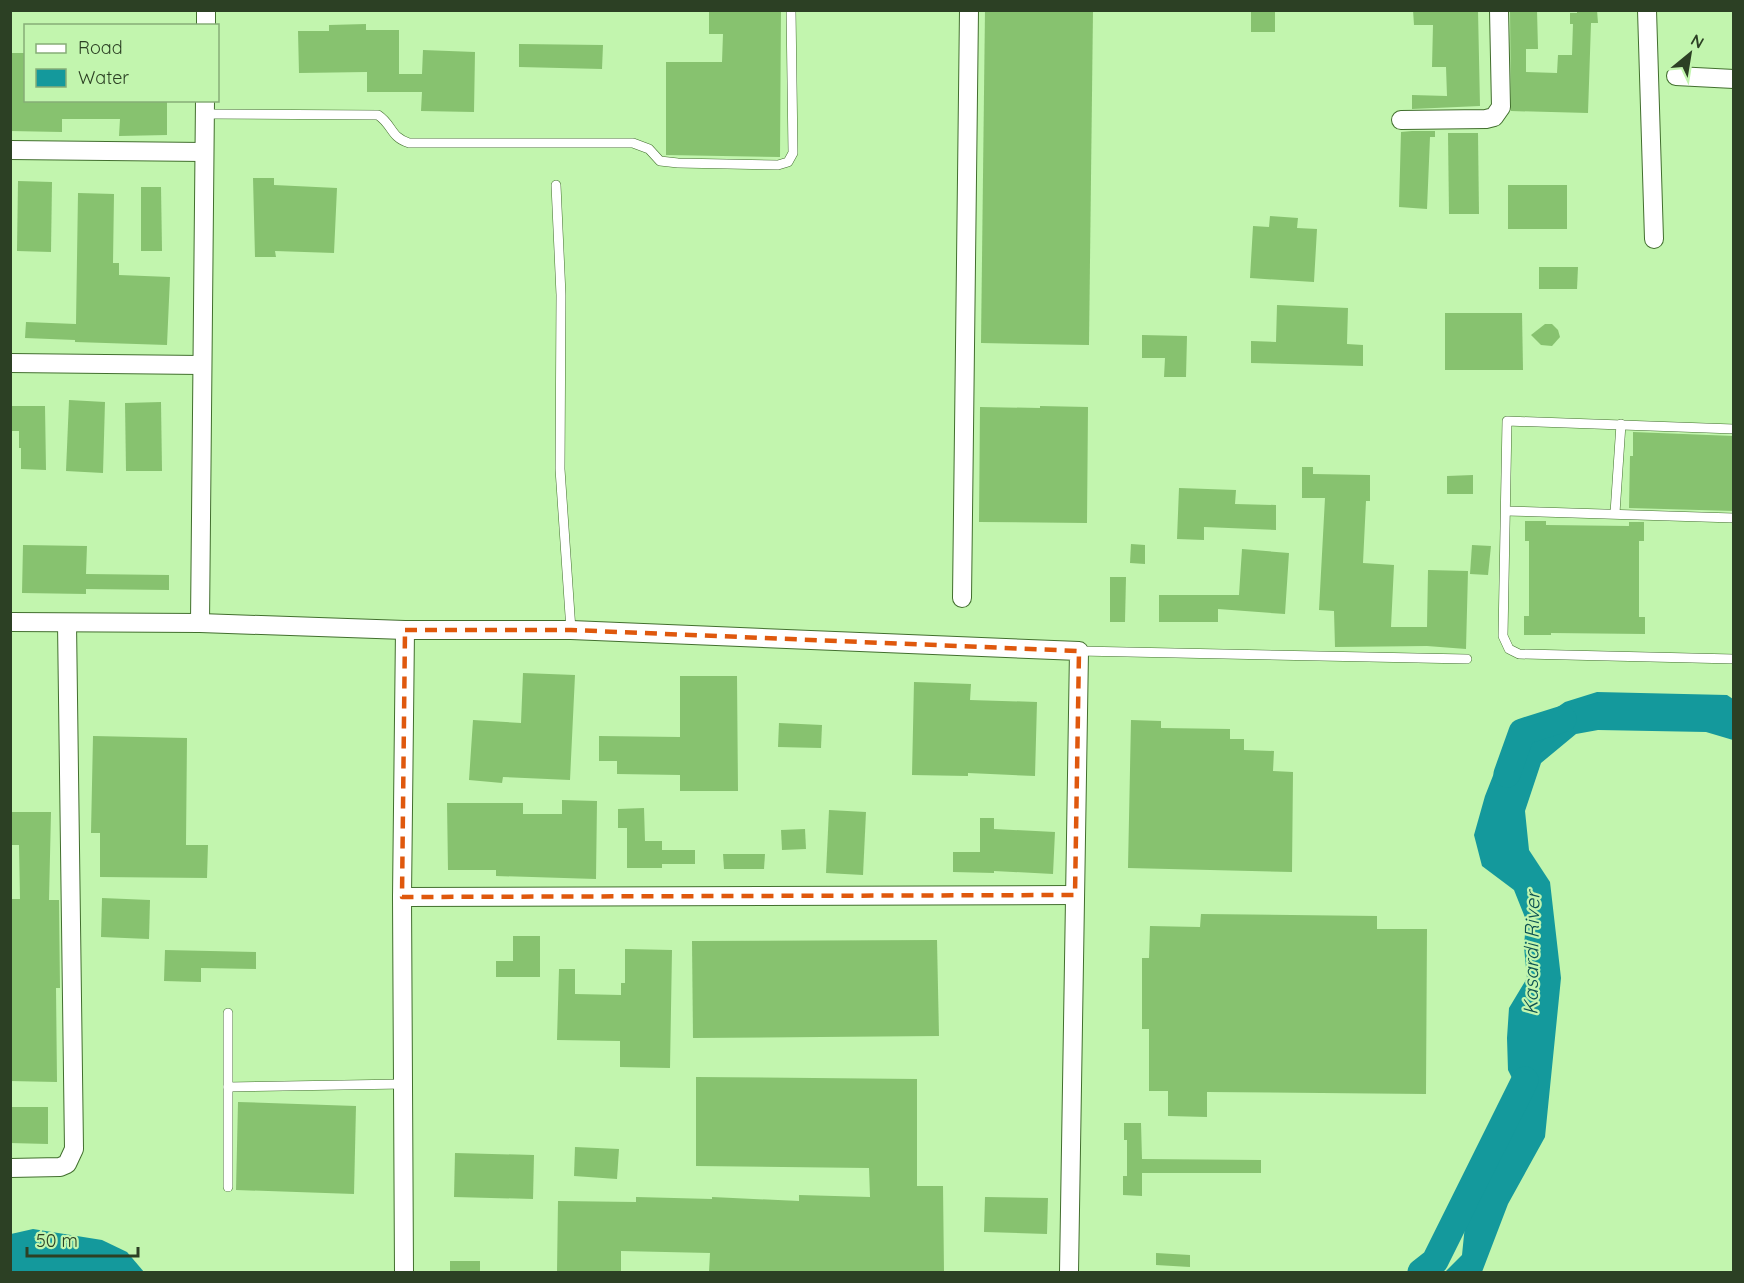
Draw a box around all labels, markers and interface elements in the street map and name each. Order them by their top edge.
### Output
legend [24,24,219,102]
north arrow [1660,24,1720,84]
text: N [1687,29,1708,53]
text: Road [78,36,123,59]
text: Water [78,66,129,89]
water label: Kasardi River [1517,889,1545,1015]
scale bar [27,1220,138,1258]
text: 50 m [36,1229,78,1252]

